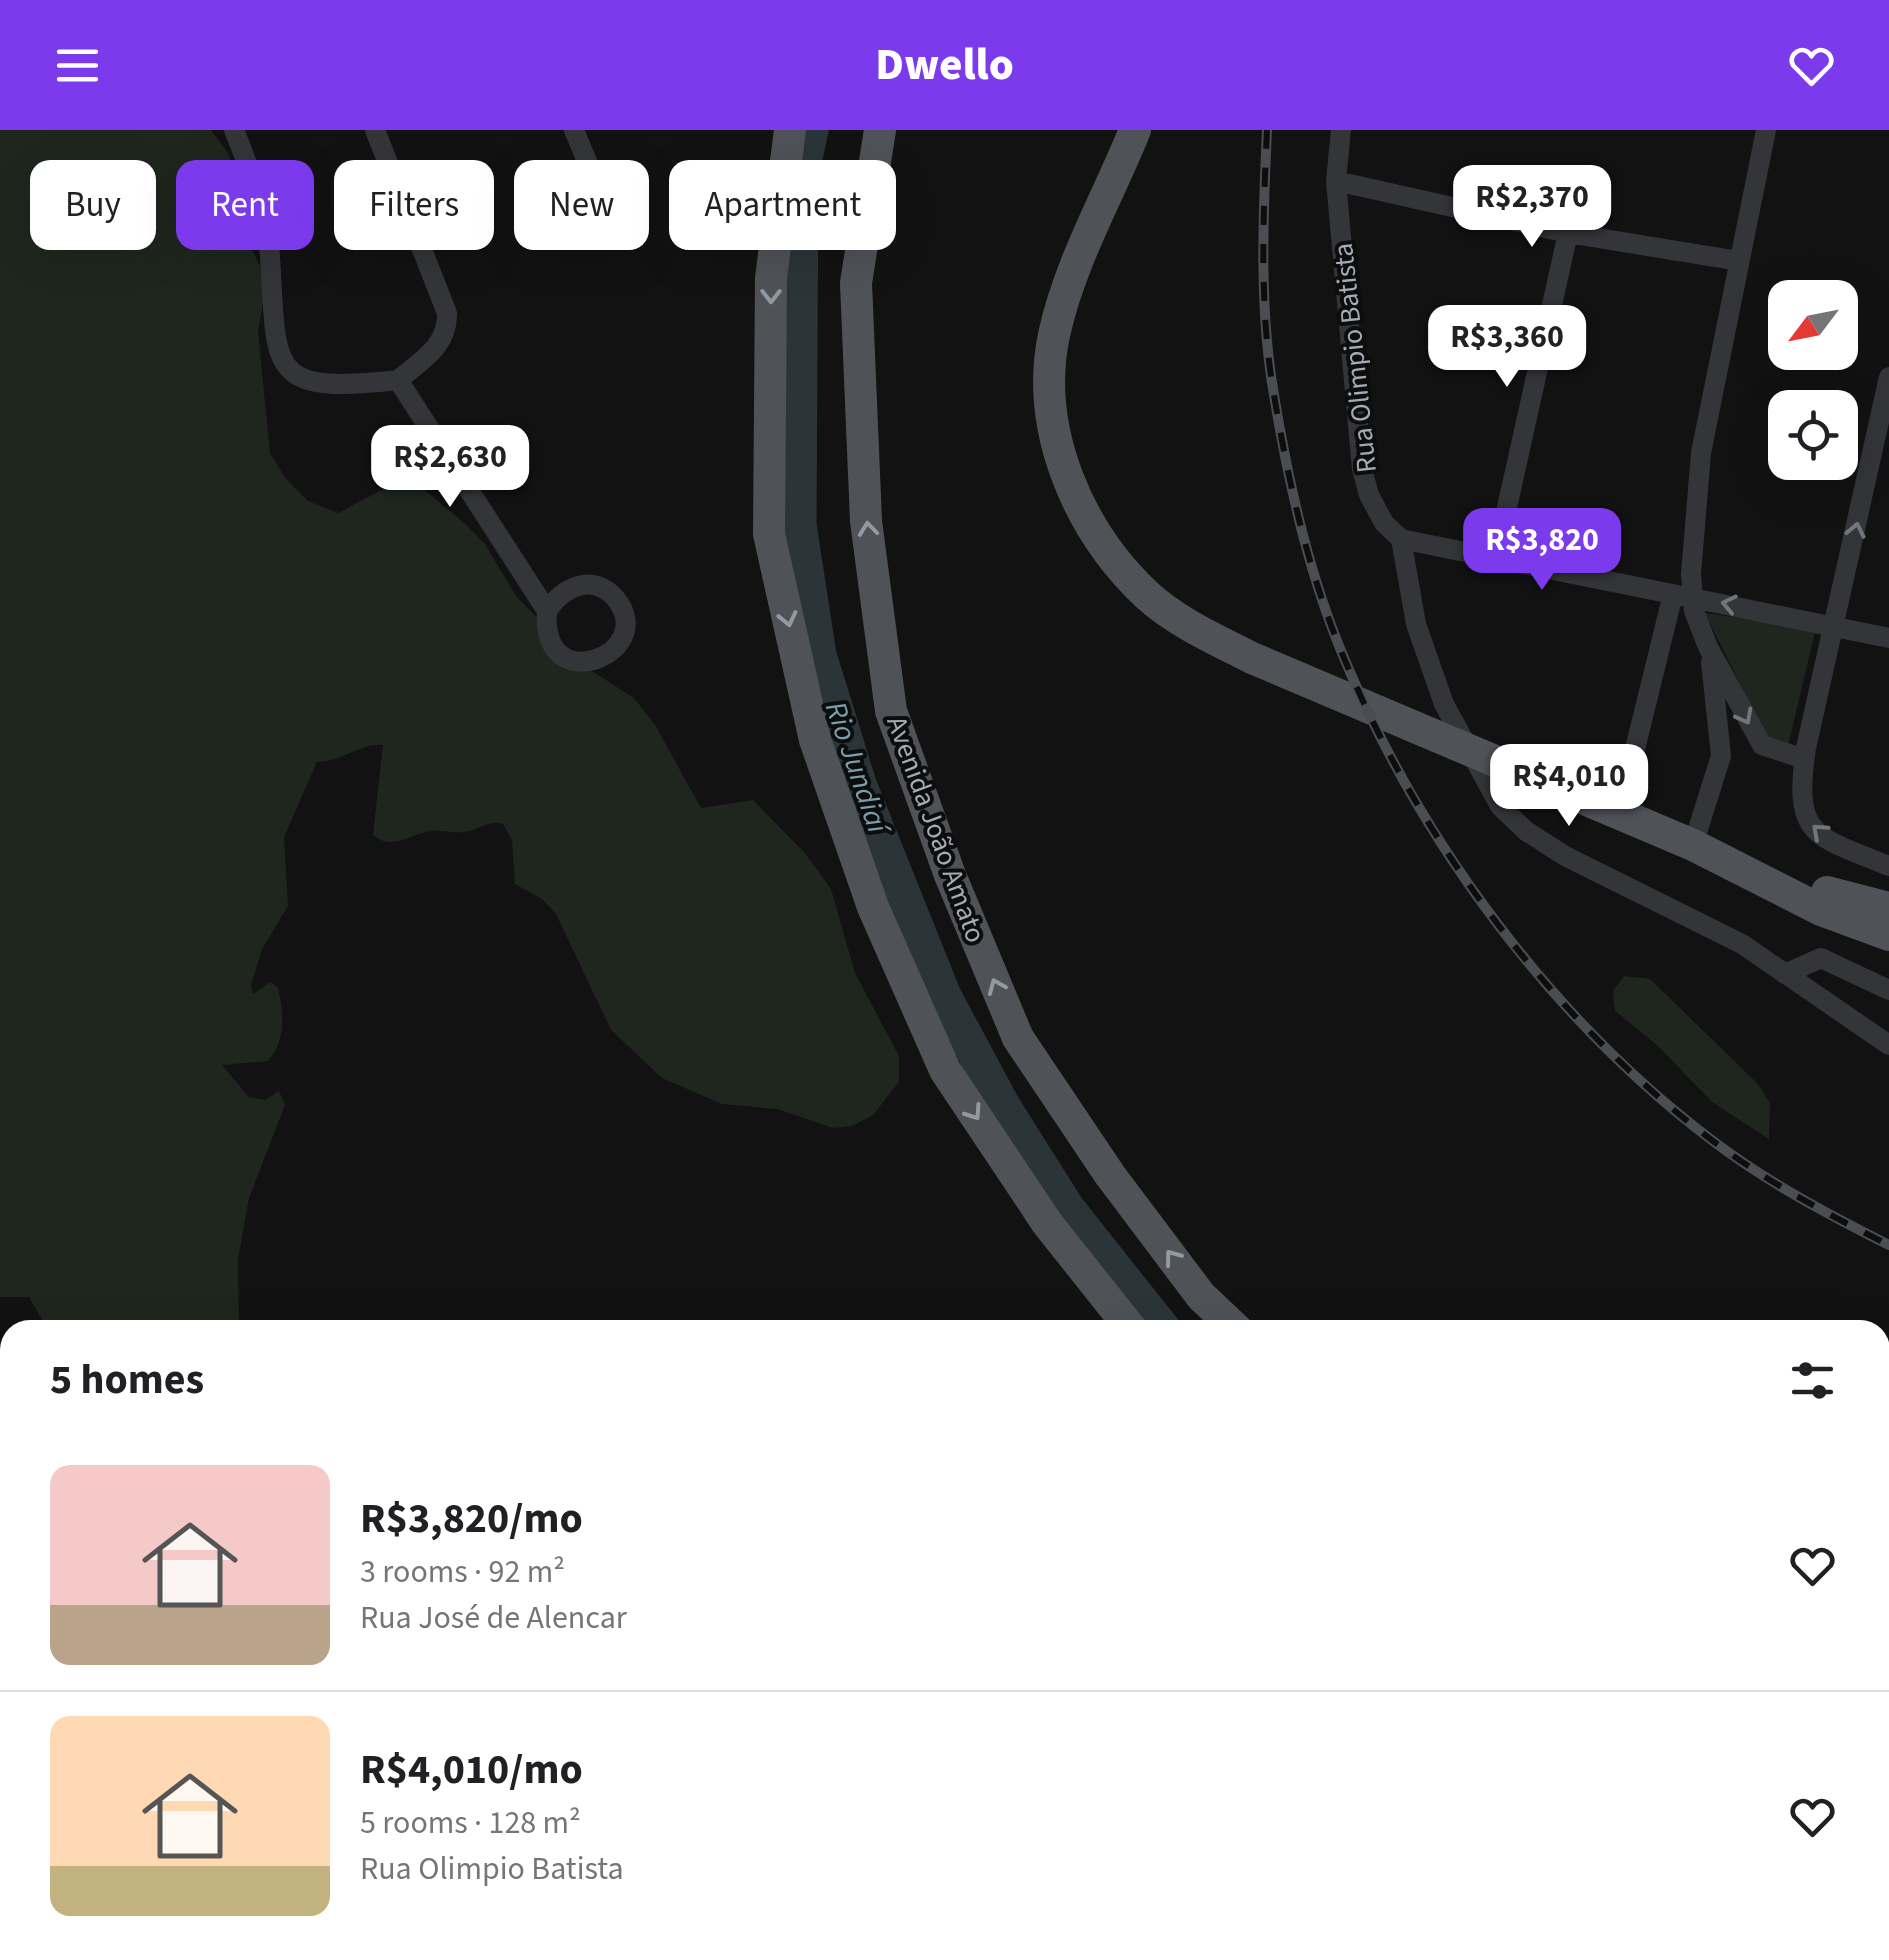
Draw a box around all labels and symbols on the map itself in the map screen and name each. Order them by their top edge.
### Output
pin: R$2,370 [1440,165,1624,250]
street label: Rua Olimpio Batista [1323,241,1387,475]
north arrow [1768,280,1858,370]
one-way arrow [760,290,782,305]
pin: R$3,360 [1415,305,1599,390]
pin: R$2,630 [358,425,542,510]
pin: R$3,820 [1450,508,1634,593]
one-way arrow [858,521,879,537]
one-way arrow [1844,522,1865,539]
one-way arrow [1721,595,1738,616]
one-way arrow [776,610,797,627]
water label: Rio Jundiaí [814,696,900,842]
one-way arrow [1733,706,1752,724]
street label: Avenida João Amato [876,710,996,948]
pin: R$4,010 [1477,744,1661,829]
one-way arrow [1812,824,1831,842]
one-way arrow [988,978,1008,996]
one-way arrow [961,1102,980,1120]
one-way arrow [1167,1251,1184,1269]

